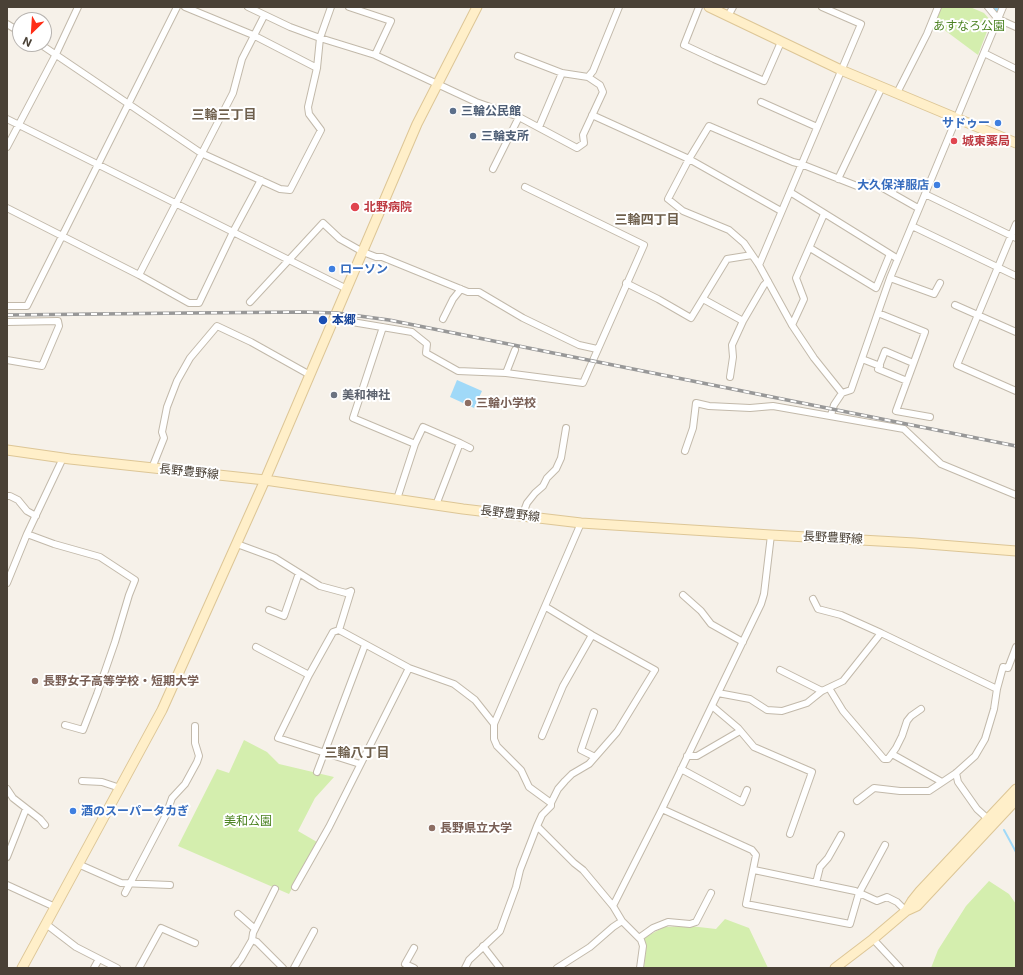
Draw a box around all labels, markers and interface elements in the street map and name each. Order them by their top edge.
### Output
north arrow [12,12,52,52]
park label: あすなろ公園 [933,19,1005,33]
text: N [21,34,34,50]
place label: 三輪公民館 [461,104,521,118]
marker: 三輪公民館 [448,106,458,116]
district label: 三輪三丁目 [192,107,256,123]
place label: サドゥー [942,116,990,130]
marker: サドゥー [993,118,1003,128]
place label: 三輪支所 [481,129,529,143]
marker: 三輪支所 [468,131,478,141]
place label: 城東薬局 [962,134,1010,148]
marker: 城東薬局 [949,136,959,146]
place label: 大久保洋服店 [857,178,929,192]
marker: 大久保洋服店 [932,180,942,190]
place label: 北野病院 [364,200,412,214]
marker: 北野病院 [349,201,361,213]
district label: 三輪四丁目 [615,212,679,228]
place label: ローソン [340,262,388,276]
marker: ローソン [327,264,337,274]
place label: 本郷 [332,313,356,327]
marker: 本郷 [317,314,329,326]
place label: 美和神社 [342,388,390,402]
marker: 美和神社 [329,390,339,400]
place label: 三輪小学校 [476,396,536,410]
marker: 三輪小学校 [463,398,473,408]
street label: 長野豊野線 [158,462,220,482]
street label: 長野豊野線 [479,503,541,525]
street label: 長野豊野線 [803,529,863,547]
place label: 長野女子高等学校・短期大学 [43,674,199,688]
marker: 長野女子高等学校・短期大学 [30,676,40,686]
district label: 三輪八丁目 [325,745,389,761]
place label: 酒のスーパータカぎ [81,804,189,818]
marker: 酒のスーパータカぎ [68,806,78,816]
park label: 美和公園 [224,814,272,828]
place label: 長野県立大学 [440,821,512,835]
marker: 長野県立大学 [427,823,437,833]

